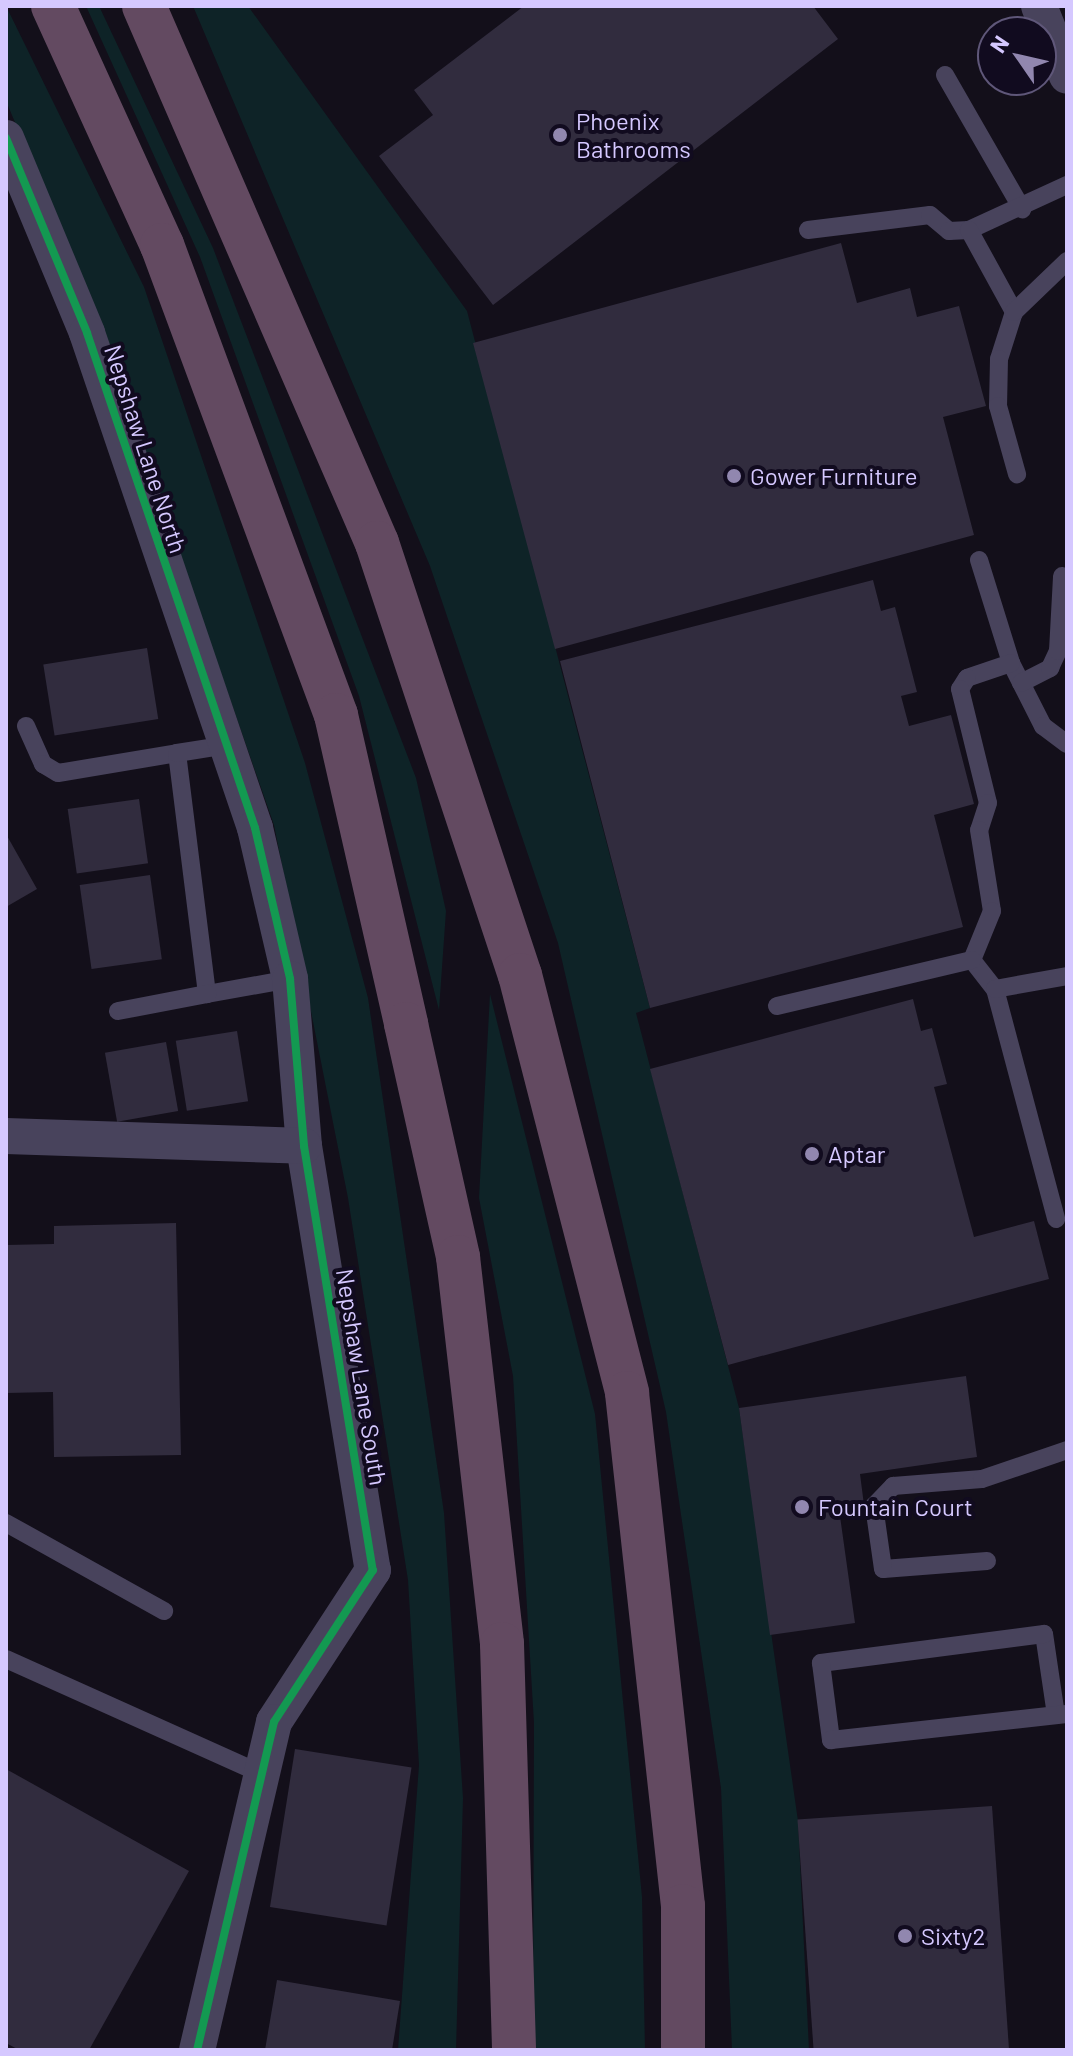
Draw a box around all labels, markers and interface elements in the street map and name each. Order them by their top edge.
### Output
north arrow [977,16,1057,96]
text: N [984,30,1014,57]
place label: Phoenix Bathrooms [576,107,691,163]
marker: Phoenix Bathrooms [551,126,569,144]
street label: Nepshaw Lane North [99,341,193,557]
place label: Gower Furniture [750,462,917,490]
marker: Gower Furniture [725,467,743,485]
place label: Aptar [828,1140,886,1168]
marker: Aptar [803,1145,821,1163]
street label: Nepshaw Lane South [331,1267,393,1487]
place label: Fountain Court [818,1493,973,1521]
marker: Fountain Court [793,1498,811,1516]
place label: Sixty2 [921,1922,985,1950]
marker: Sixty2 [896,1927,914,1945]

